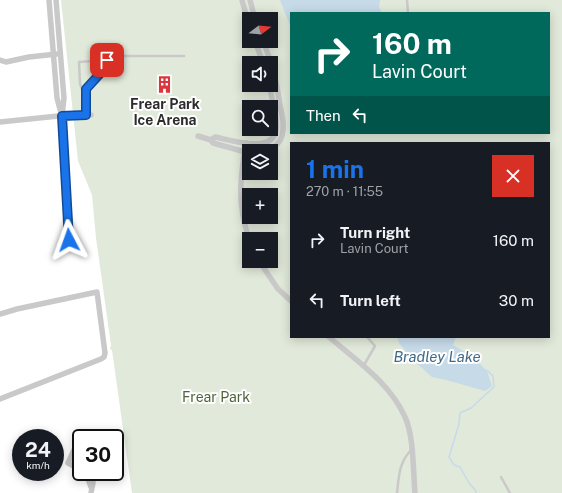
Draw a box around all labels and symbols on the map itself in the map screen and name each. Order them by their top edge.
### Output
north arrow [242,12,278,48]
pin [90,43,124,77]
building icon: Frear Park Ice Arena [155,74,175,94]
place label: Frear Park Ice Arena [130,96,200,128]
position arrow [48,219,90,261]
water label: Bradley Lake [393,348,481,365]
park label: Frear Park [182,389,250,405]
speed limit sign: 30 [72,429,124,481]

